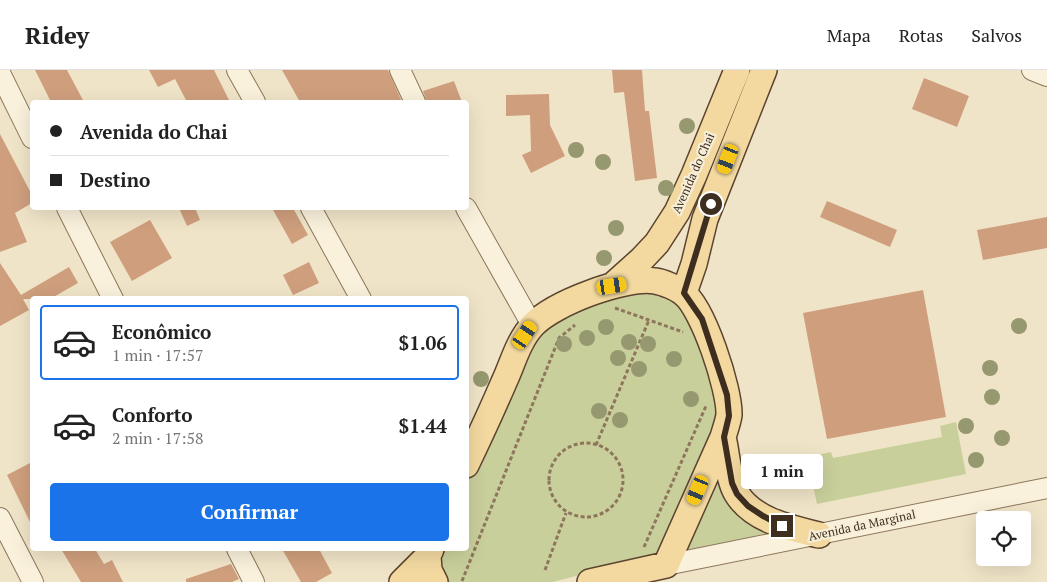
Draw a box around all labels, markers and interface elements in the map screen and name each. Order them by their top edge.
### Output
text: Ridey [25,19,89,51]
text: Mapa [827,23,871,47]
text: Rotas [899,23,943,47]
text: Salvos [971,23,1022,47]
text: Avenida do Chai [80,119,227,144]
street label: Avenida do Chai [669,130,718,215]
car [715,142,740,176]
text: Destino [80,167,150,192]
route start [700,193,722,215]
car [596,276,627,296]
car [510,318,539,352]
text: Econômico [112,319,211,344]
icon: car [52,320,97,365]
text: $1.06 [398,330,447,355]
text: 1 min · 17:57 [112,344,204,366]
text: Conforto [112,402,193,427]
icon: car [52,403,97,448]
text: $1.44 [398,413,447,438]
text: 2 min · 17:58 [112,427,204,449]
callout: 1 min [741,454,823,488]
text: 1 min [760,460,804,482]
car [685,473,710,507]
button: Confirmar [50,483,449,541]
street label: Avenida da Marginal [807,506,917,544]
map controls [976,511,1031,566]
button: locate [976,511,1031,566]
route end [771,515,793,537]

